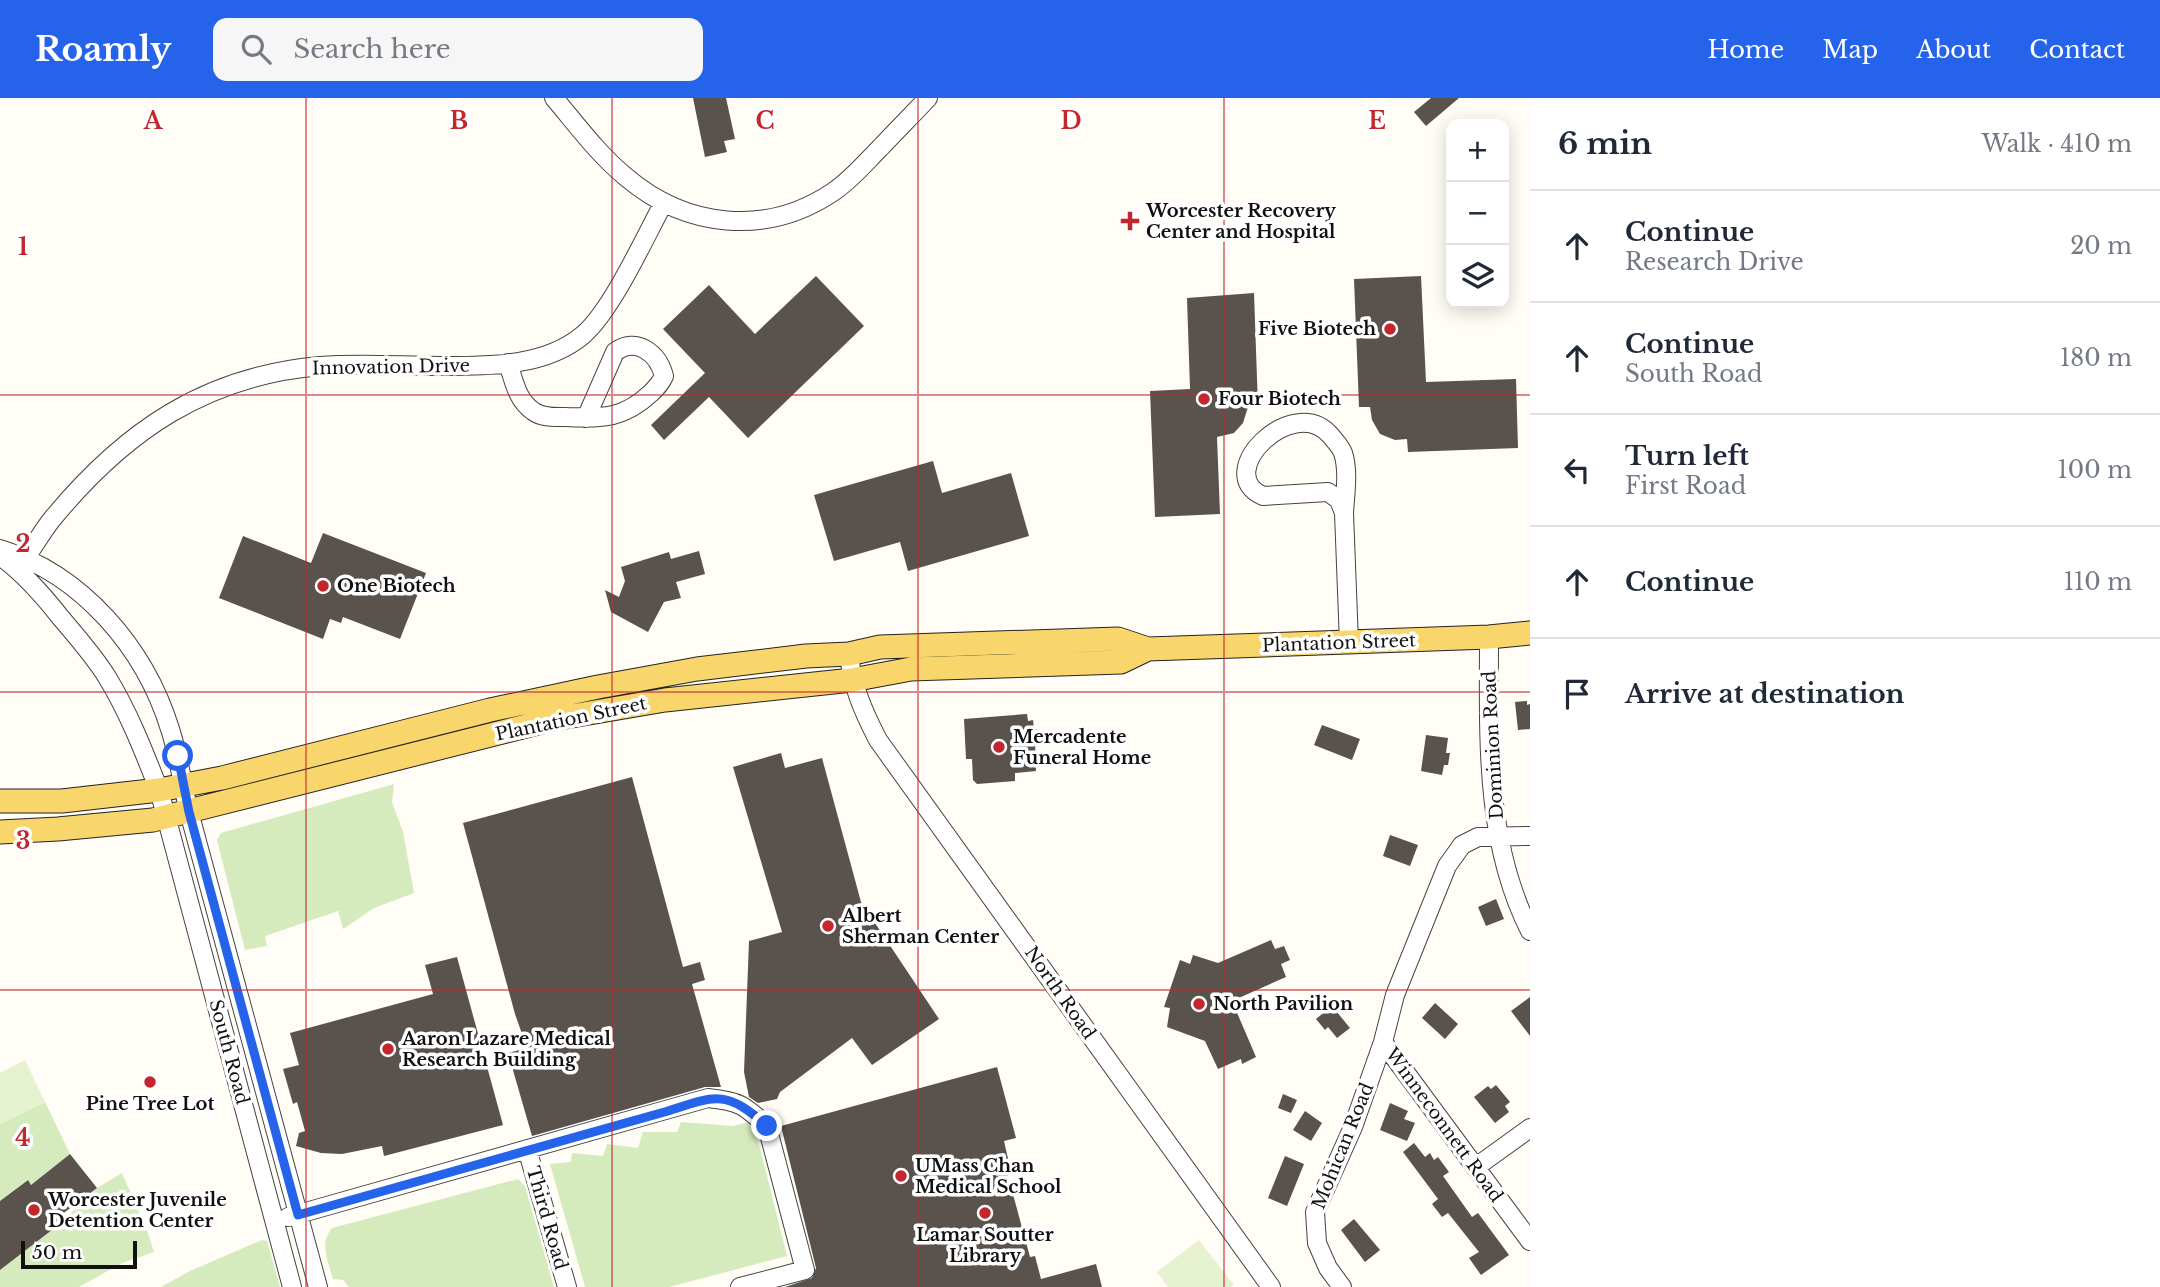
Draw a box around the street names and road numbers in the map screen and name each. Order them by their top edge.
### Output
street label: Innovation Drive [312,355,470,379]
street label: Plantation Street [1262,629,1416,657]
street label: Dominion Road [1478,670,1508,820]
street label: Plantation Street [493,692,649,746]
street label: North Road [1020,942,1100,1044]
street label: South Road [204,997,254,1107]
street label: Winneconnett Road [1380,1043,1507,1207]
street label: Mohican Road [1308,1080,1378,1212]
street label: Third Road [522,1164,572,1272]

